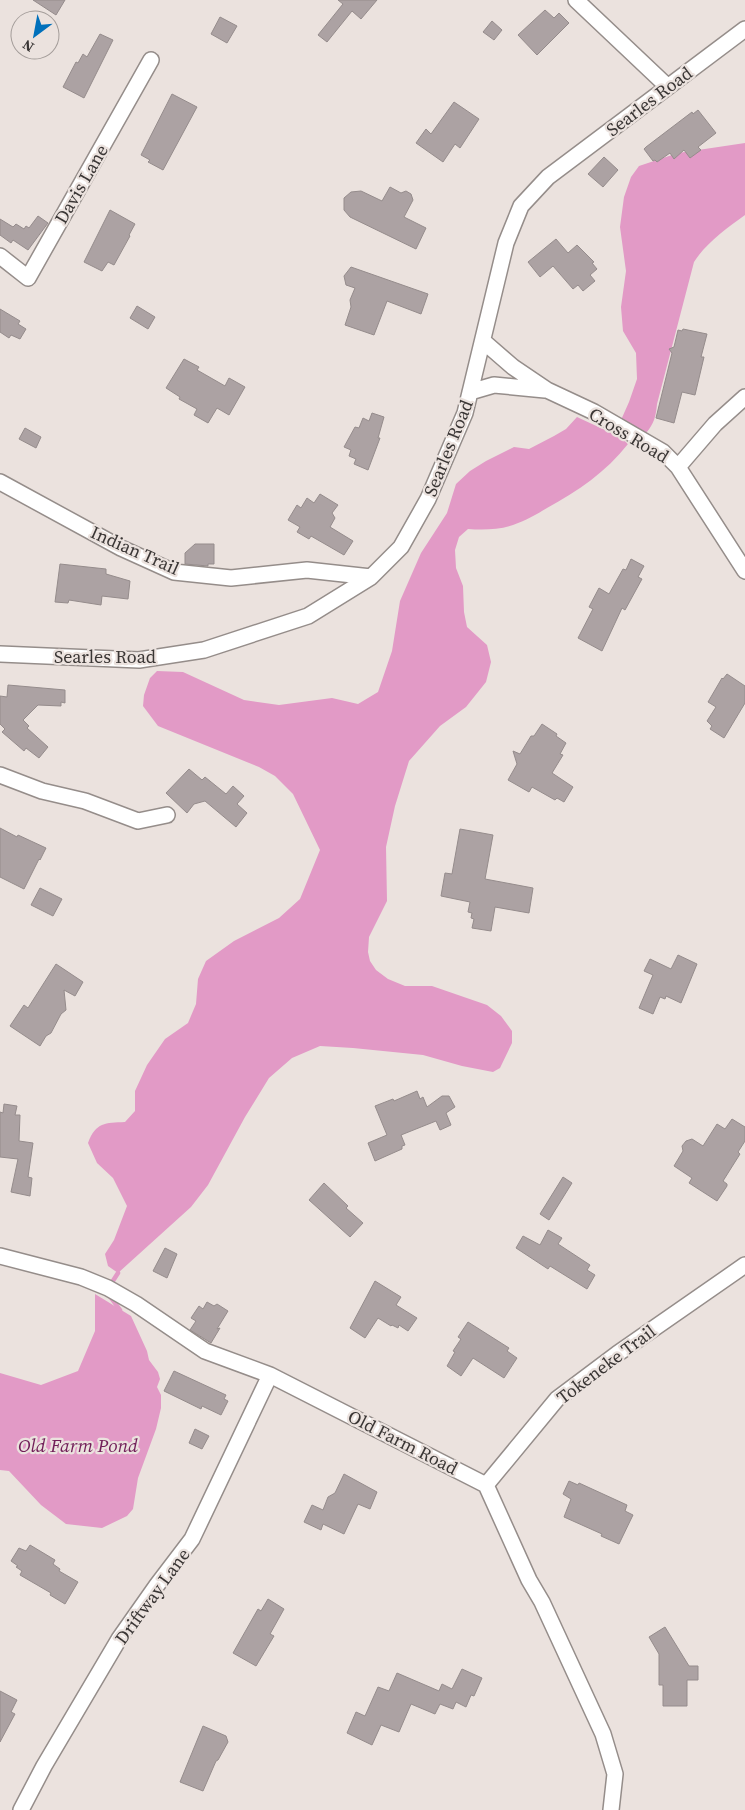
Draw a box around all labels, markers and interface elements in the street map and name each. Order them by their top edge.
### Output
north arrow [10,10,60,60]
text: N [18,35,38,57]
street label: Searles Road [601,60,697,142]
street label: Davis Lane [48,140,114,228]
street label: Searles Road [417,396,479,500]
street label: Cross Road [584,401,674,469]
street label: Indian Trail [87,519,183,581]
street label: Searles Road [54,644,156,669]
street label: Tokeneke Trail [551,1319,661,1409]
street label: Old Farm Road [344,1404,462,1480]
water label: Old Farm Pond [18,1432,138,1458]
street label: Driftway Lane [109,1543,195,1649]

